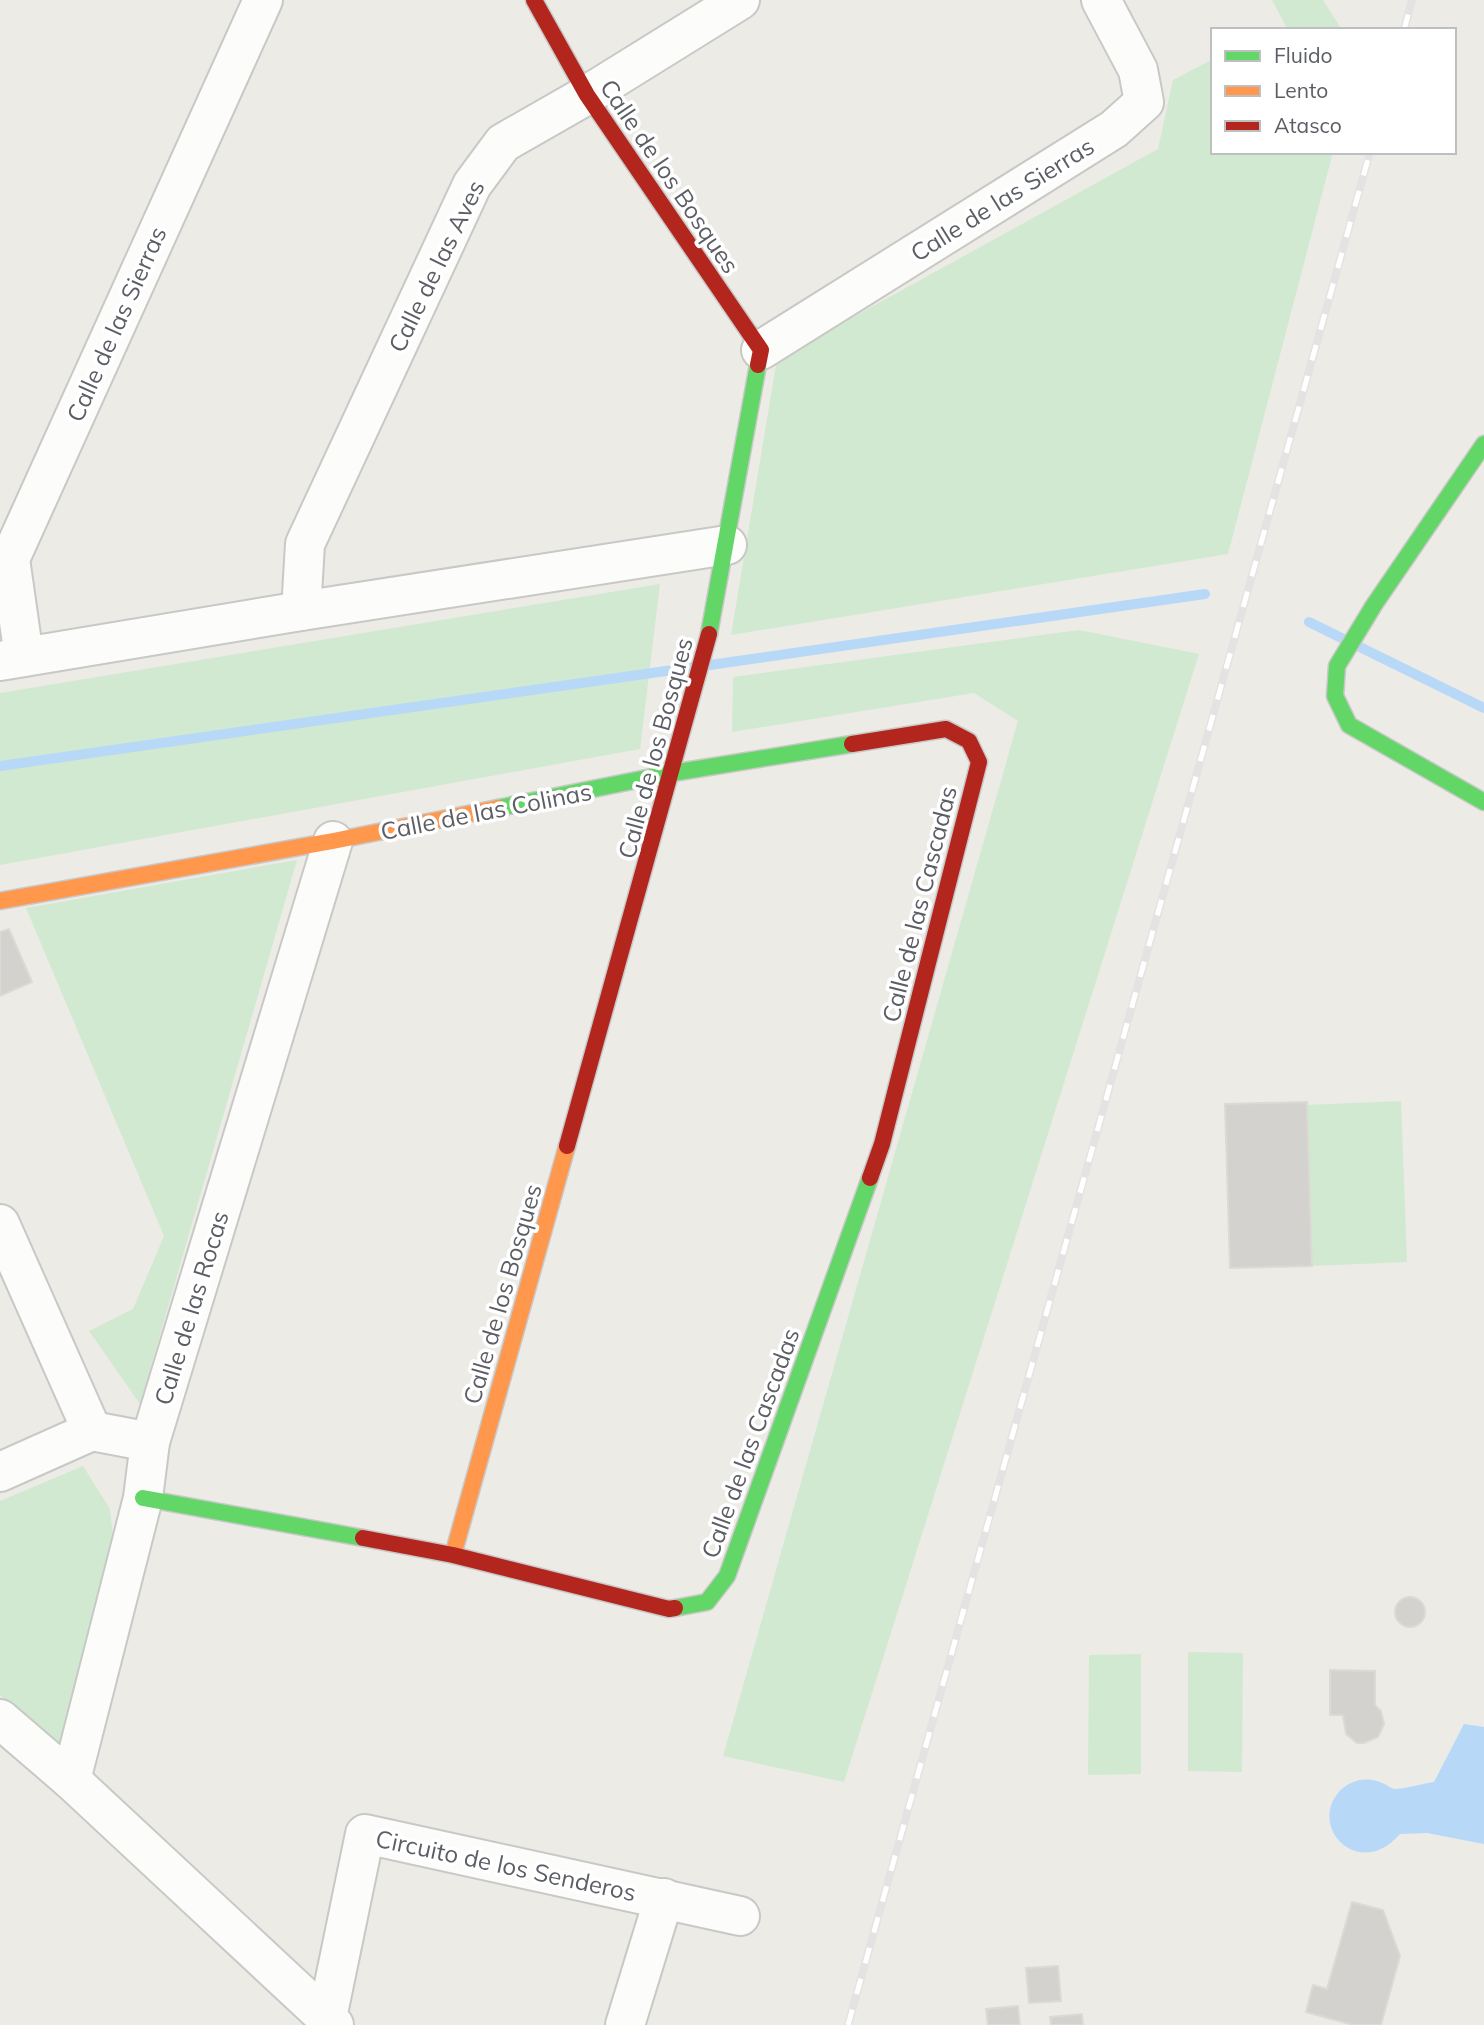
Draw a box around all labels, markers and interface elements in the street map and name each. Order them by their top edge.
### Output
legend [1211,28,1456,154]
text: Fluido [1274,42,1333,68]
street label: Calle de los Bosques [594,73,746,279]
text: Lento [1274,77,1328,103]
text: Atasco [1274,112,1342,138]
street label: Calle de las Sierras [905,131,1099,267]
street label: Calle de las Aves [381,175,491,357]
street label: Calle de las Sierras [59,222,173,426]
street label: Calle de los Bosques [611,634,699,862]
street label: Calle de las Colinas [378,776,594,846]
street label: Calle de las Cascadas [875,783,963,1025]
street label: Calle de los Bosques [456,1180,548,1408]
street label: Calle de las Rocas [147,1207,235,1409]
street label: Calle de las Cascadas [694,1324,806,1562]
street label: Circuito de los Senderos [373,1823,639,1907]

